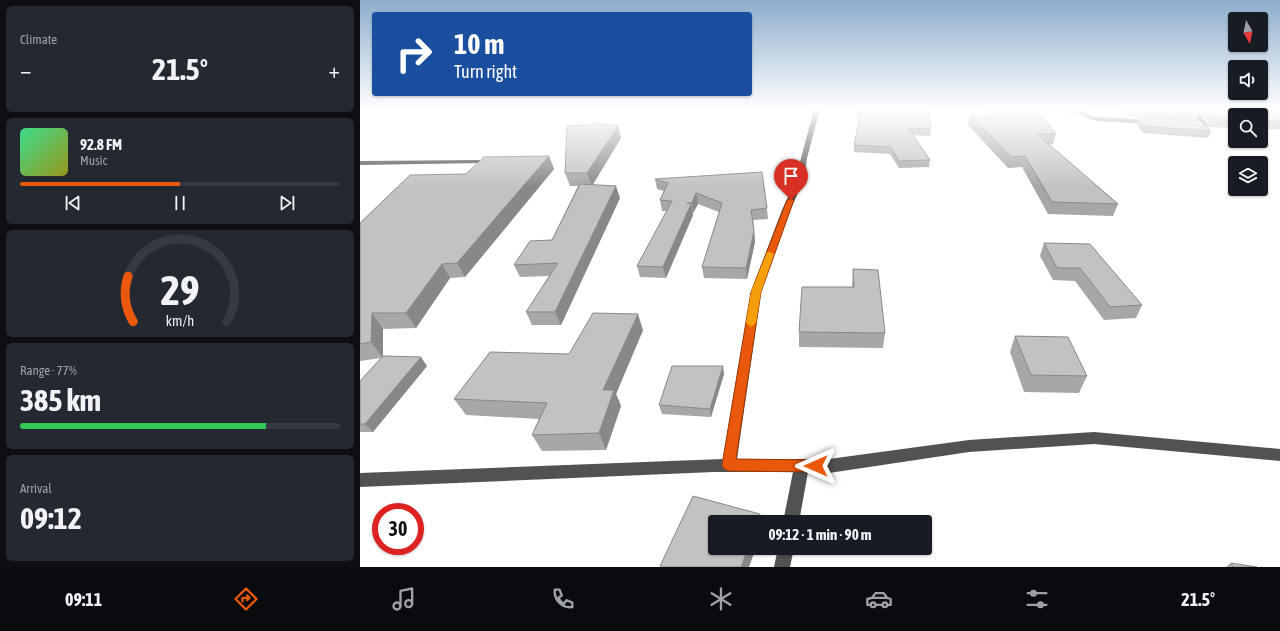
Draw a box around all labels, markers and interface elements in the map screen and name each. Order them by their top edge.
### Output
north arrow [1228,12,1268,52]
map controls [1228,12,1268,196]
icon: right [388,28,440,80]
text: 10 m [454,28,504,60]
text: Climate [20,32,57,47]
text: 21.5° [152,52,208,86]
text: − [20,57,31,83]
text: + [329,57,340,83]
button: sound [1228,60,1268,100]
text: Turn right [454,61,517,82]
button: search [1228,108,1268,148]
text: 92.8 FM [80,136,122,153]
text: Music [80,153,107,168]
button: layers [1228,156,1268,196]
pin [774,159,808,200]
icon: arrive [780,165,802,187]
icon: previous [62,192,84,214]
icon: pause [169,192,191,214]
icon: next [276,192,298,214]
text: 29 [160,265,200,313]
text: km/h [166,312,194,328]
text: Range · 77% [20,363,77,378]
text: 385 km [20,383,101,417]
position arrow [795,445,837,487]
text: Arrival [20,481,52,496]
text: 09:12 [20,501,82,535]
speed limit sign: 30 [372,503,424,555]
text: 09:12 · 1 min · 90 m [768,526,872,543]
icon: directions [232,585,260,613]
icon: music [390,585,418,613]
icon: phone [549,585,577,613]
icon: climate [707,585,735,613]
icon: car [865,585,893,613]
icon: filters [1023,585,1051,613]
text: 09:11 [65,589,102,610]
text: 21.5° [1181,589,1215,610]

